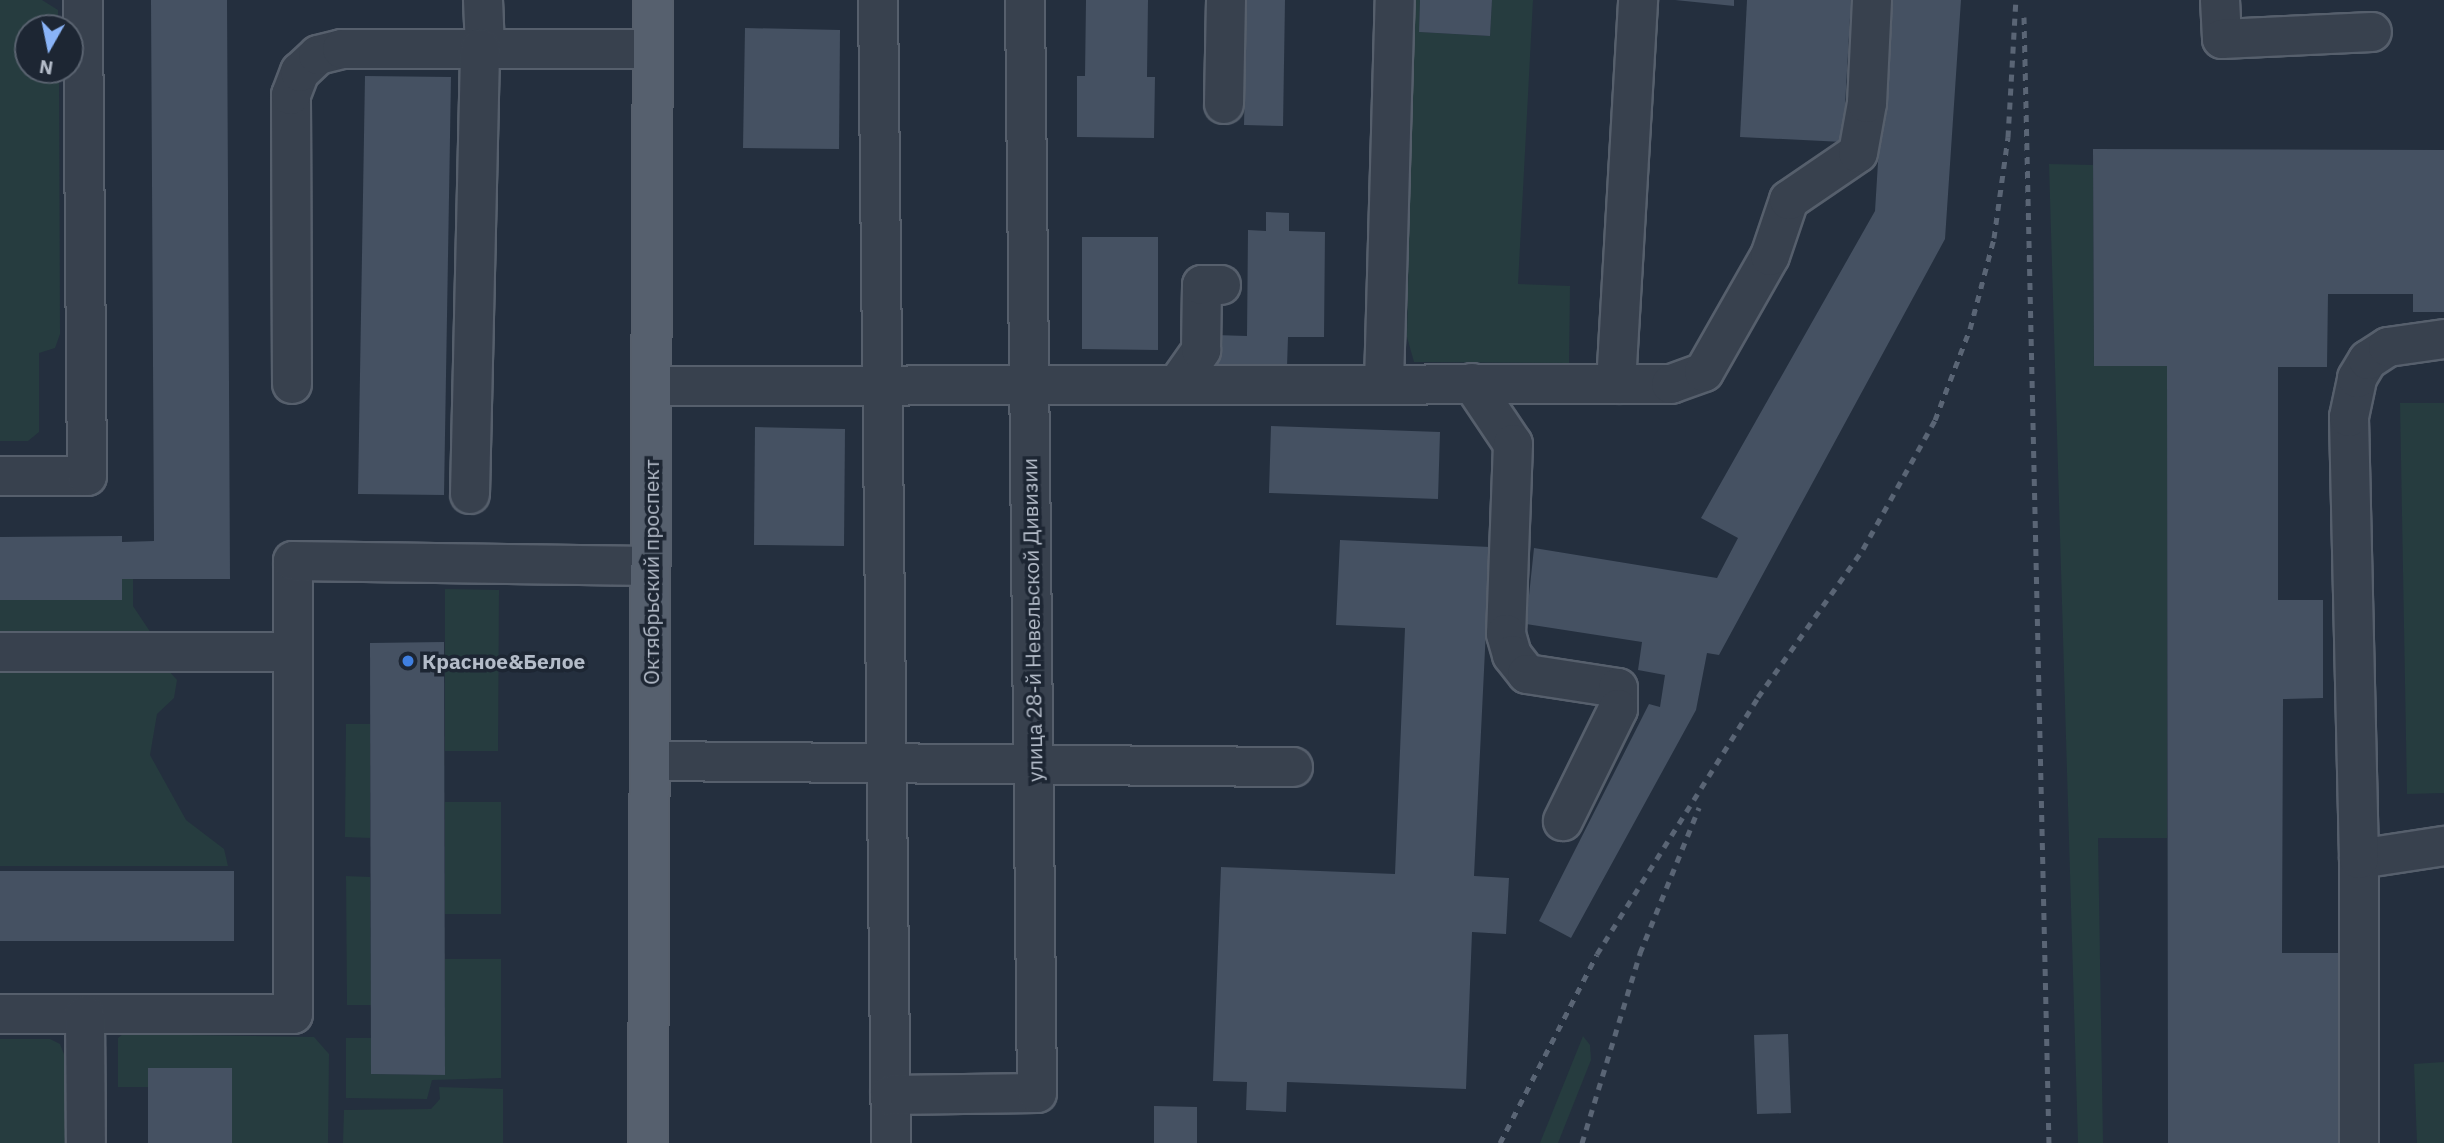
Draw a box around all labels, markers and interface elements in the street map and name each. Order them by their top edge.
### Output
north arrow [14,14,84,84]
text: N [37,55,55,81]
street label: улица 28-й Невельской Дивизии [1017,458,1047,782]
street label: Октябрьский проспект [638,459,664,685]
place label: Красное&Белое [422,648,585,674]
marker: Красное&Белое [400,653,416,669]

